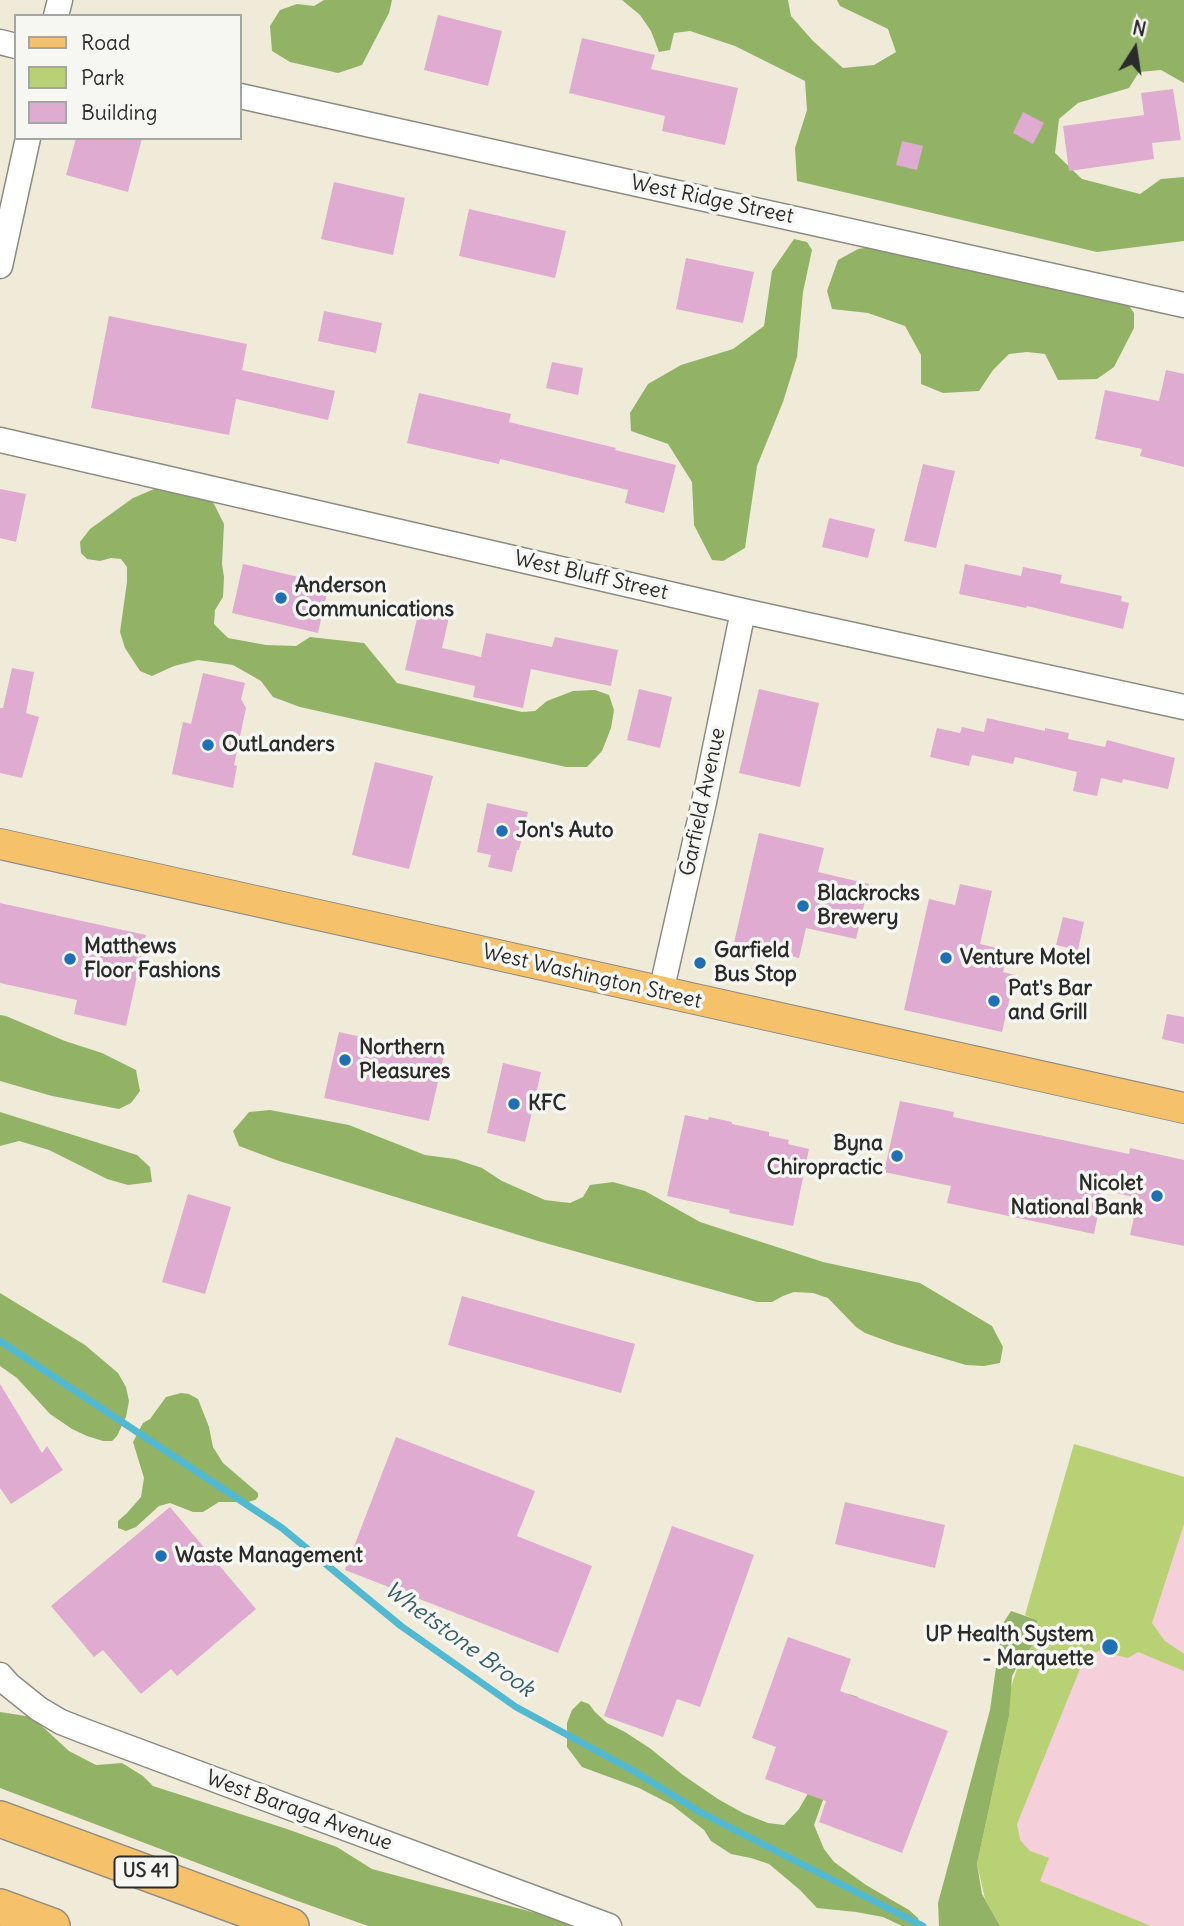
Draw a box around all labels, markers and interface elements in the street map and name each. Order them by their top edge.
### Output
legend [14,14,242,140]
north arrow [1100,14,1170,84]
text: N [1130,15,1148,42]
text: Road [81,29,130,56]
text: Park [81,64,124,91]
text: Building [81,99,157,126]
street label: West Ridge Street [628,170,796,230]
street label: West Bluff Street [512,546,670,606]
place label: Anderson Communications [295,573,454,623]
marker: Anderson Communications [273,590,289,606]
street label: Garfield Avenue [675,726,731,878]
place label: OutLanders [222,732,335,758]
marker: OutLanders [200,737,216,753]
place label: Jon's Auto [516,818,613,844]
marker: Jon's Auto [494,823,510,839]
place label: Blackrocks Brewery [817,881,920,931]
marker: Blackrocks Brewery [795,898,811,914]
place label: Matthews Floor Fashions [84,934,221,984]
place label: Garfield Bus Stop [714,938,797,988]
street label: West Washington Street [480,940,704,1014]
place label: Venture Motel [960,945,1091,971]
marker: Venture Motel [938,950,954,966]
marker: Matthews Floor Fashions [62,951,78,967]
marker: Garfield Bus Stop [692,955,708,971]
place label: Pat's Bar and Grill [1008,976,1092,1026]
marker: Pat's Bar and Grill [986,993,1002,1009]
place label: Northern Pleasures [359,1035,450,1085]
marker: Northern Pleasures [337,1052,353,1068]
place label: KFC [528,1091,566,1117]
marker: KFC [506,1096,522,1112]
place label: Byna Chiropractic [767,1131,883,1181]
marker: Byna Chiropractic [889,1148,905,1164]
place label: Nicolet National Bank [1011,1171,1143,1221]
marker: Nicolet National Bank [1149,1188,1165,1204]
place label: Waste Management [175,1543,363,1569]
marker: Waste Management [153,1548,169,1564]
water label: Whetstone Brook [379,1576,539,1704]
place label: UP Health System - Marquette [925,1622,1094,1672]
marker: UP Health System - Marquette [1100,1637,1120,1657]
street label: West Baraga Avenue [202,1766,396,1856]
road number: US 41 [114,1856,178,1888]

